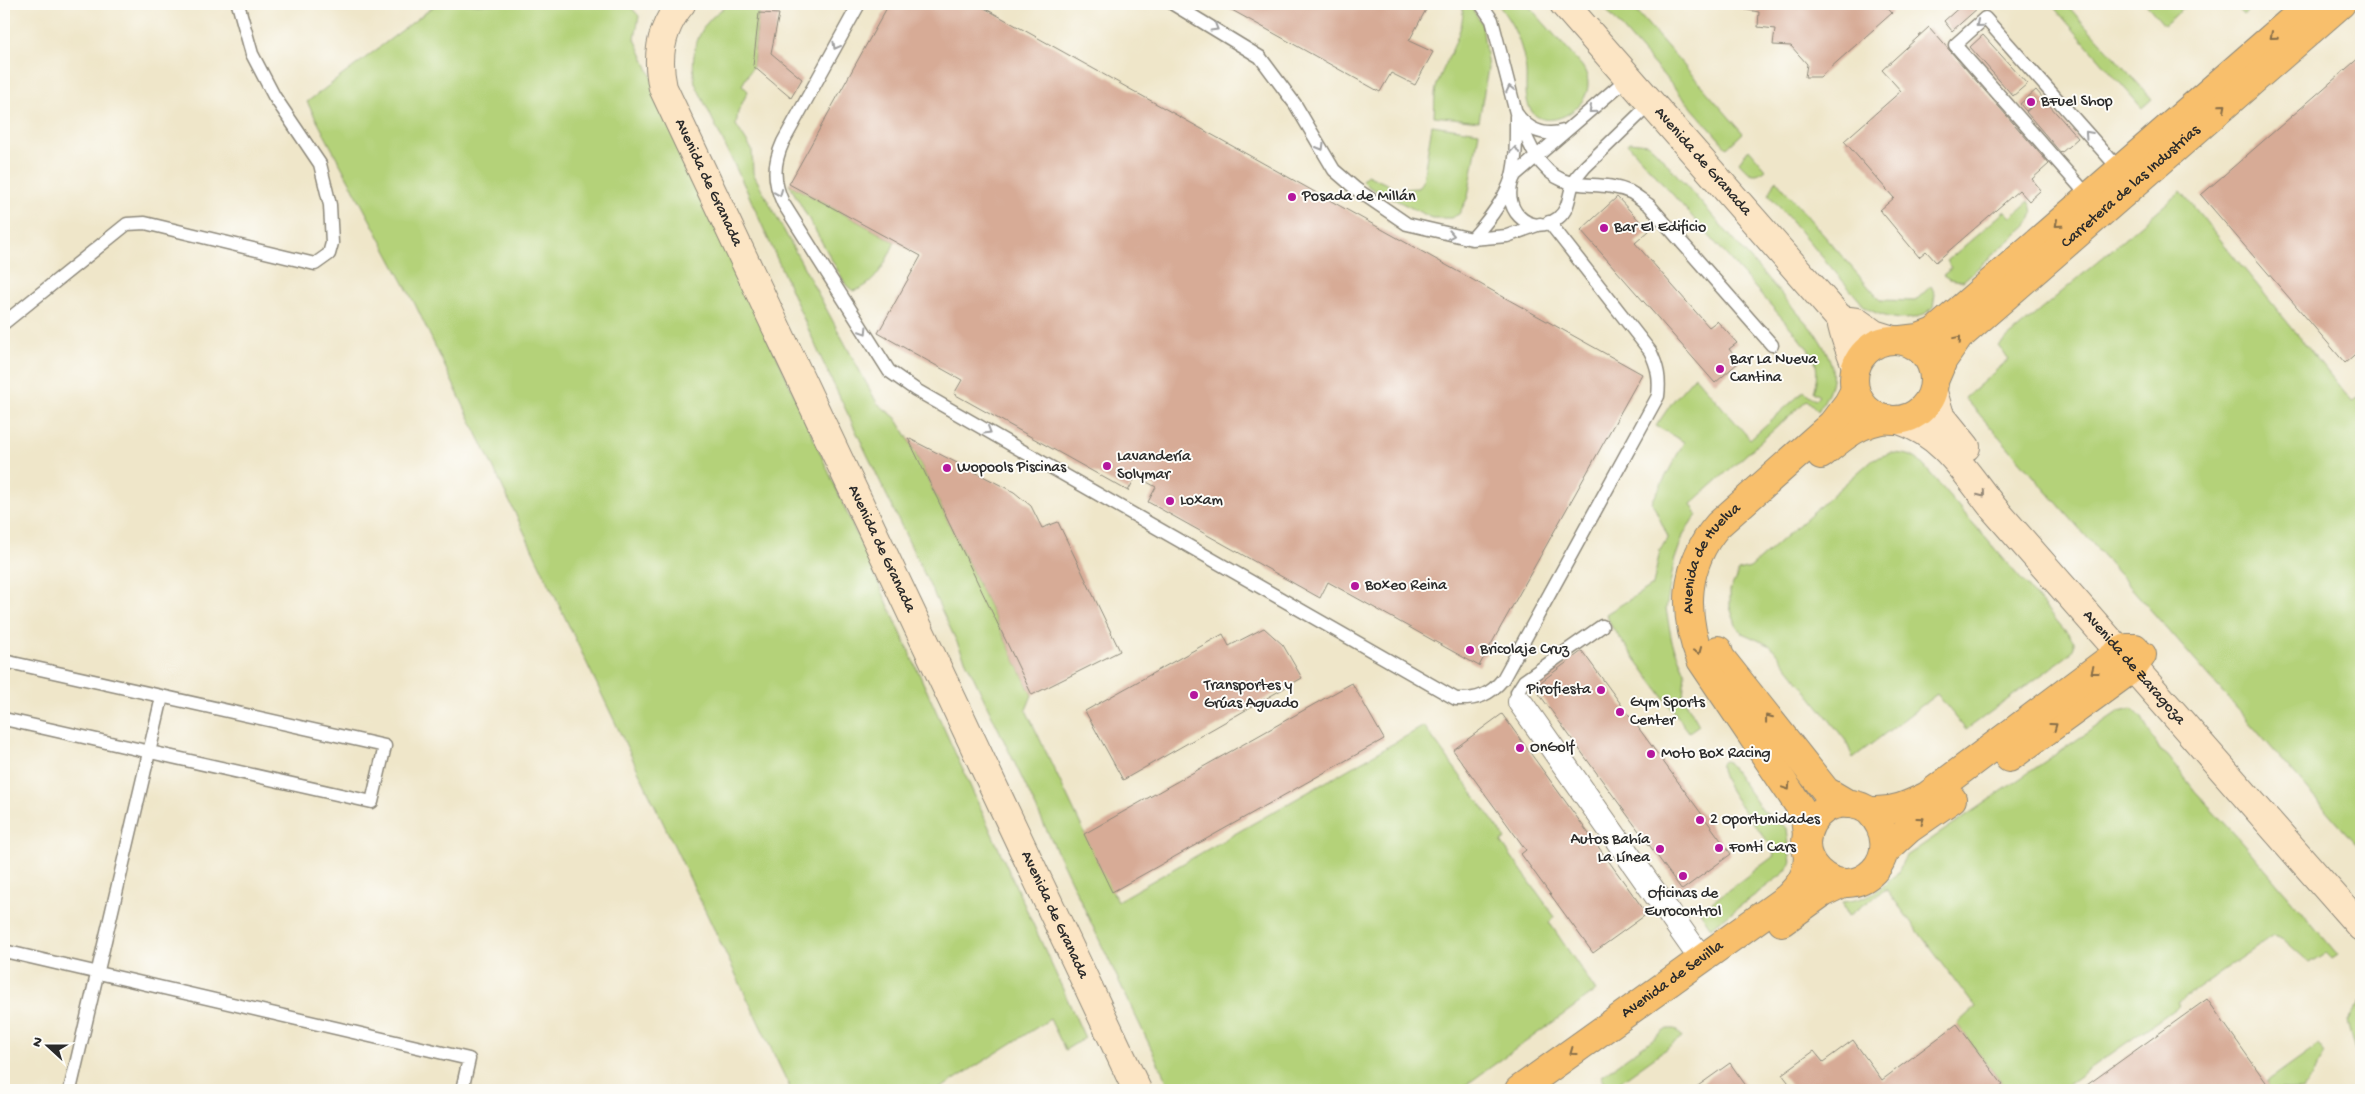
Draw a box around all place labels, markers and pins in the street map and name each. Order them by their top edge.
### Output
place label: BFuel Shop [2040,93,2113,112]
marker: BFuel Shop [2025,96,2037,108]
place label: Posada de Millán [1301,188,1416,207]
marker: Posada de Millán [1286,191,1298,203]
place label: Bar El Edificio [1613,219,1706,238]
marker: Bar El Edificio [1598,222,1610,234]
place label: Bar La Nueva Cantina [1729,351,1818,388]
marker: Bar La Nueva Cantina [1714,363,1726,375]
place label: Lavandería Solymar [1117,448,1192,485]
place label: Wopools Piscinas [957,459,1067,478]
marker: Lavandería Solymar [1101,460,1113,472]
marker: Wopools Piscinas [941,462,953,474]
place label: Loxam [1180,492,1223,511]
marker: Loxam [1164,495,1176,507]
place label: Boxeo Reina [1364,577,1448,596]
marker: Boxeo Reina [1349,580,1361,592]
place label: Bricolaje Cruz [1479,641,1570,660]
marker: Bricolaje Cruz [1464,644,1476,656]
place label: Transportes y Grúas Aguado [1203,677,1298,714]
place label: Pirofiesta [1526,681,1592,700]
marker: Pirofiesta [1595,684,1607,696]
marker: Transportes y Grúas Aguado [1188,689,1200,701]
place label: Gym Sports Center [1630,694,1706,731]
marker: Gym Sports Center [1614,706,1626,718]
place label: OnGolf [1530,739,1575,758]
marker: OnGolf [1514,742,1526,754]
place label: Moto Box Racing [1661,745,1771,764]
marker: Moto Box Racing [1645,748,1657,760]
place label: 2 Oportunidades [1710,811,1821,830]
marker: 2 Oportunidades [1694,814,1706,826]
place label: Autos Bahía La Línea [1571,831,1651,868]
place label: Fonti Cars [1728,839,1797,858]
marker: Fonti Cars [1713,842,1725,854]
marker: Autos Bahía La Línea [1654,843,1666,855]
marker: Oficinas de Eurocontrol [1677,870,1689,882]
place label: Oficinas de Eurocontrol [1645,885,1721,922]

